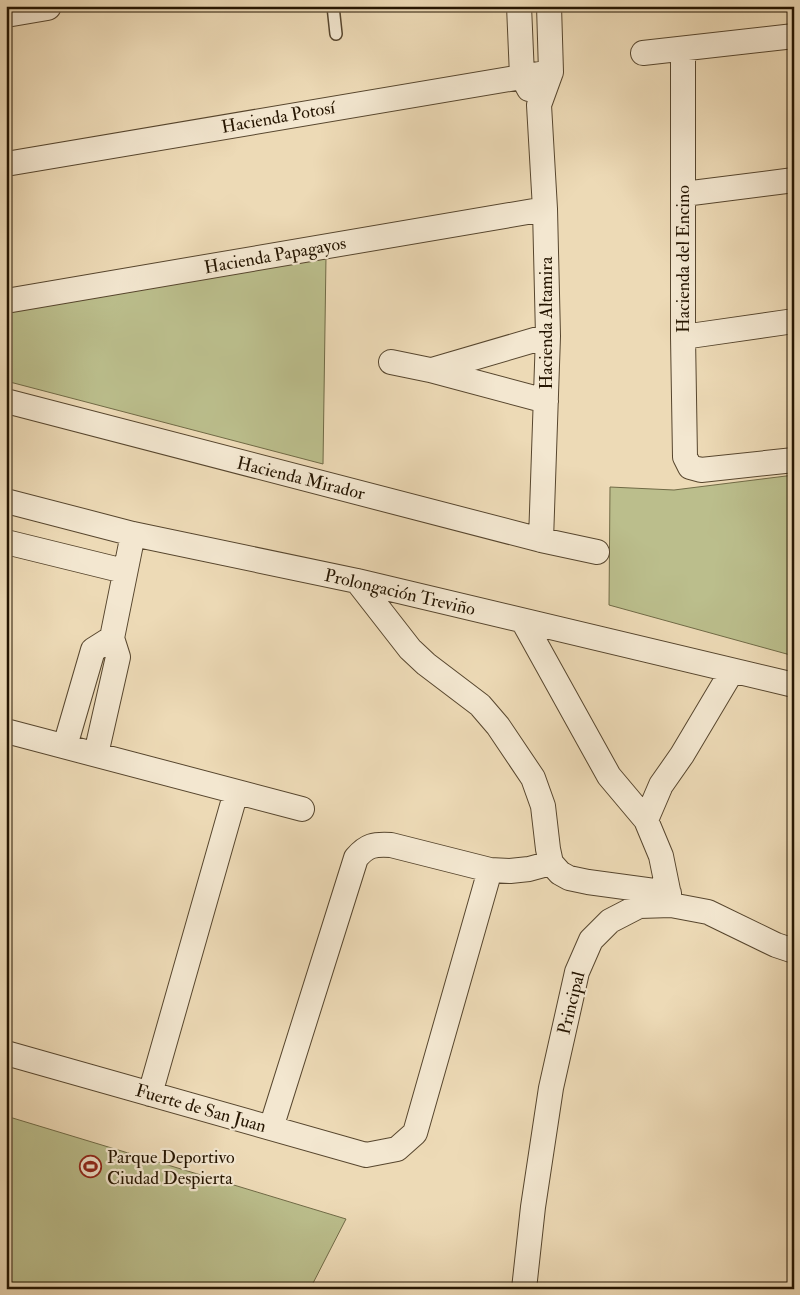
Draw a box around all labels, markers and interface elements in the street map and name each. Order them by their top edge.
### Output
street label: Hacienda Potosí [219,96,338,139]
street label: Hacienda del Encino [672,185,695,333]
street label: Hacienda Papagayos [202,232,348,279]
street label: Hacienda Altamira [535,256,558,389]
street label: Hacienda Mirador [234,451,368,506]
street label: Prolongación Treviño [322,564,478,621]
street label: Principal [553,969,591,1037]
street label: Fuerte de San Juan [133,1079,269,1138]
place label: Parque Deportivo Ciudad Despierta [107,1146,235,1190]
sports icon: Parque Deportivo Ciudad Despierta [79,1155,103,1179]

